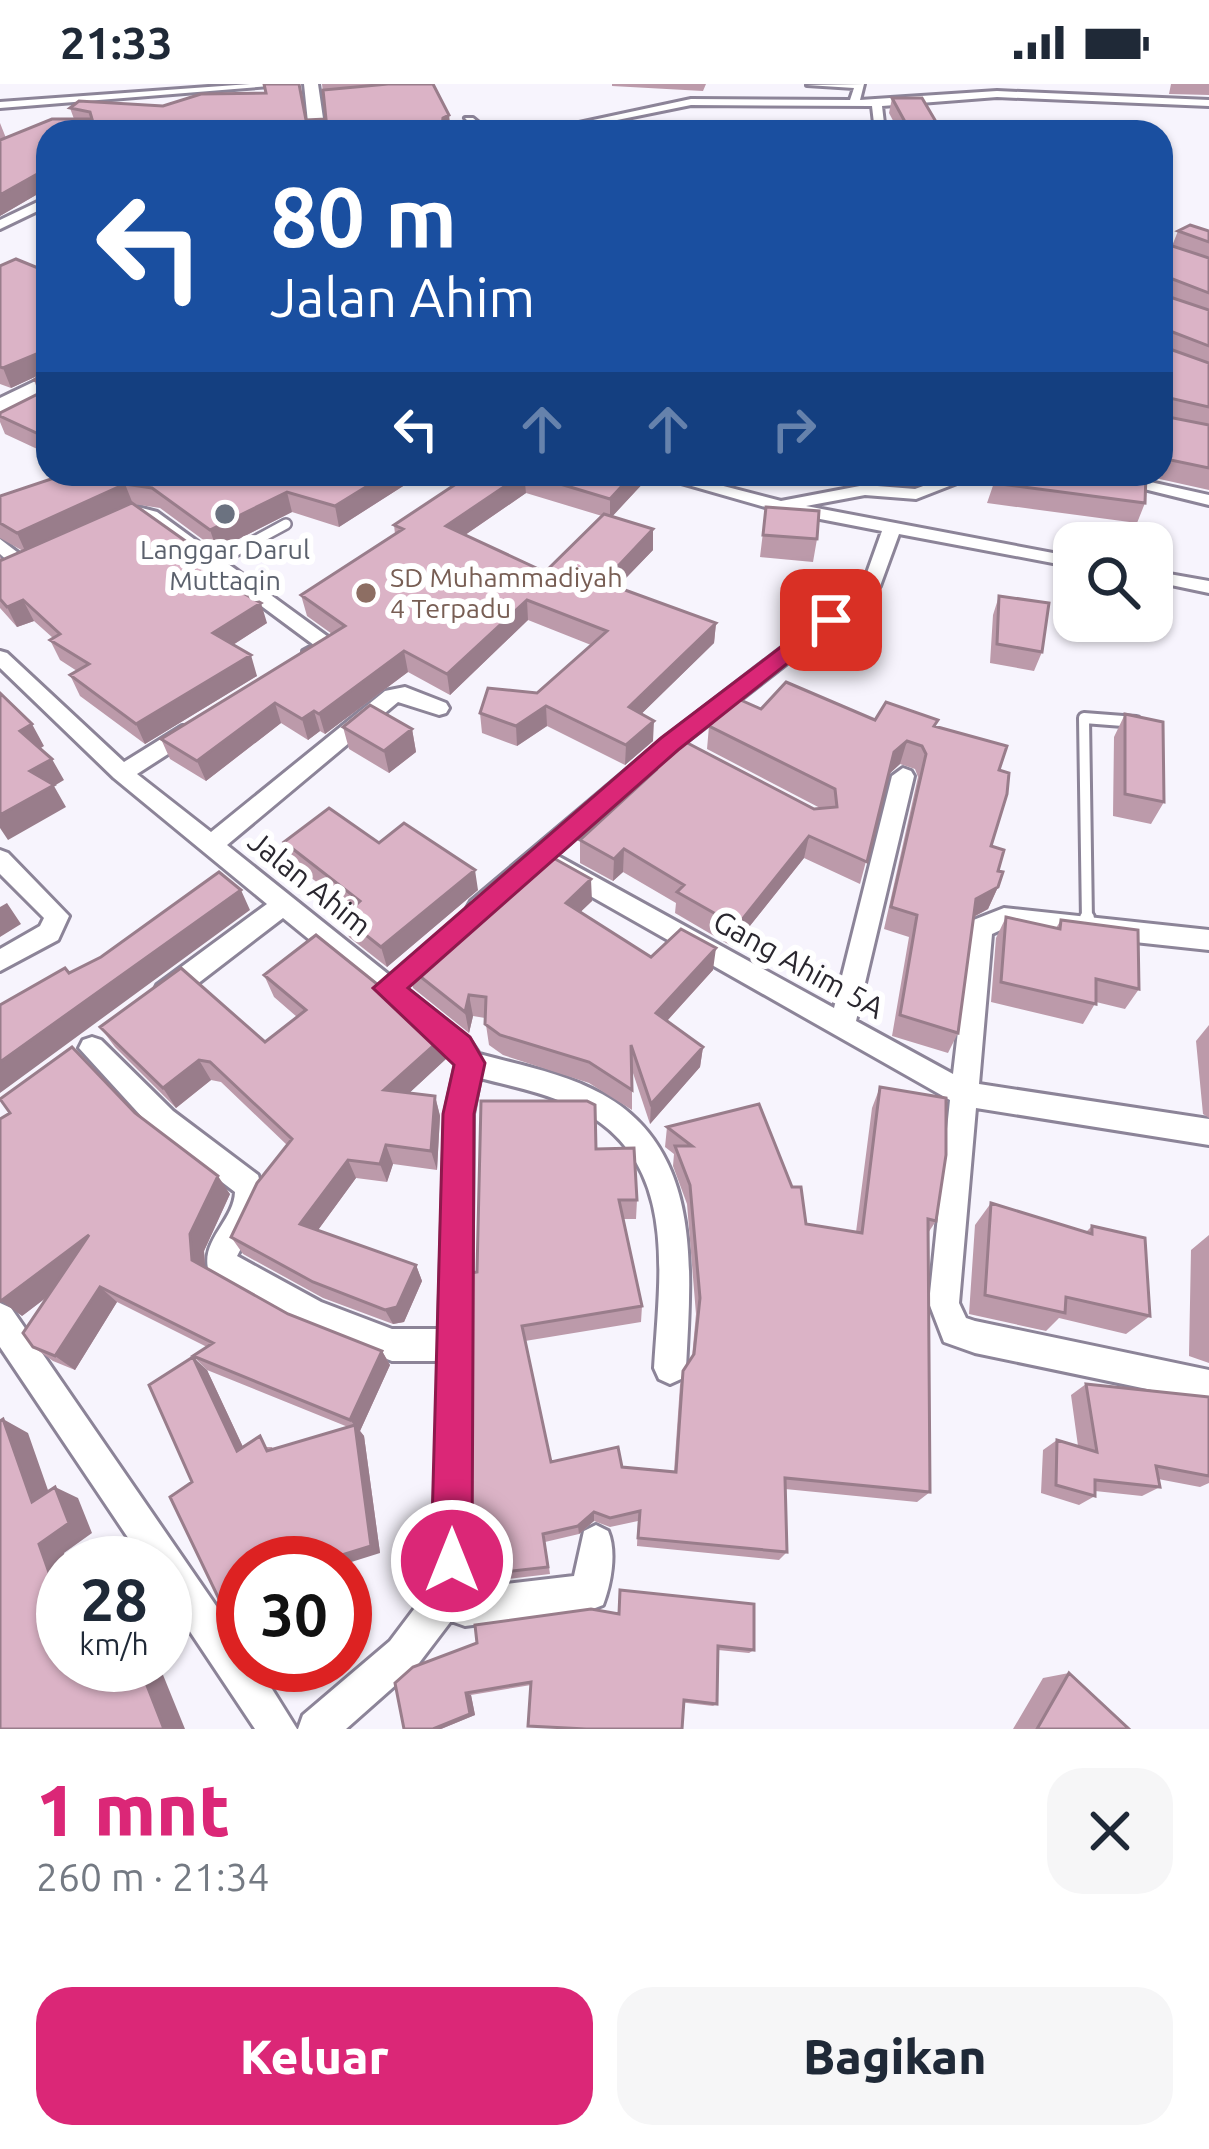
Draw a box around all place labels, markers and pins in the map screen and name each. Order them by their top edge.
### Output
marker: Langgar Darul Muttaqin [212,501,238,527]
place label: Langgar Darul Muttaqin [140,534,310,595]
place label: SD Muhammadiyah 4 Terpadu [390,562,623,623]
pin [780,569,882,671]
marker: SD Muhammadiyah 4 Terpadu [353,580,379,606]

